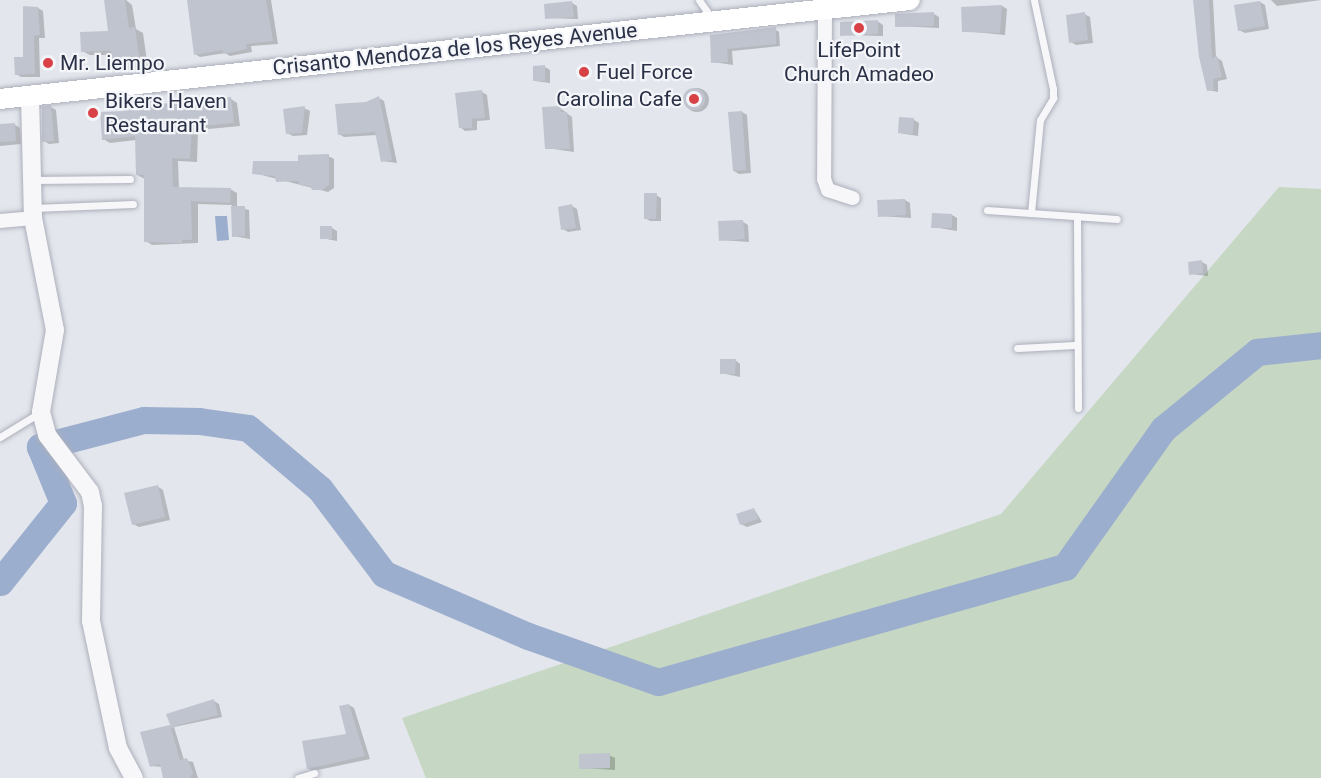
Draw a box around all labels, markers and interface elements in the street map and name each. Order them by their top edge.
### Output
street label: Crisanto Mendoza de los Reyes Avenue [272,17,638,81]
marker: LifePoint Church Amadeo [852,21,866,35]
place label: LifePoint Church Amadeo [784,37,934,87]
place label: Mr. Liempo [60,50,165,76]
marker: Mr. Liempo [41,56,55,70]
place label: Fuel Force [596,59,693,85]
marker: Fuel Force [577,65,591,79]
place label: Carolina Cafe [556,86,682,112]
place label: Bikers Haven Restaurant [105,88,227,138]
marker: Carolina Cafe [687,92,701,106]
marker: Bikers Haven Restaurant [86,106,100,120]

